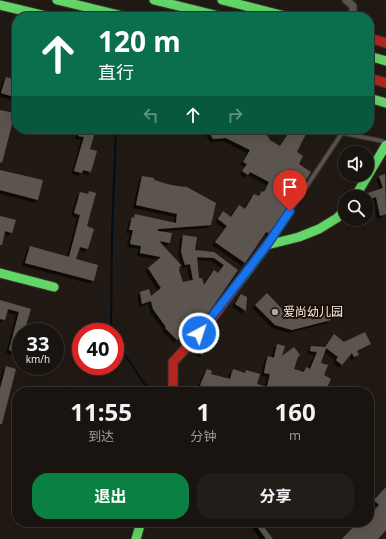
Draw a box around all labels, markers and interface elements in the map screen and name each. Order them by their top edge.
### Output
text: 120 m [98,22,181,60]
icon: ahead [32,28,84,80]
text: 直行 [98,60,134,84]
icon: left [140,104,162,126]
icon: ahead [182,104,204,126]
icon: right [224,104,246,126]
map controls [338,146,374,226]
button: sound [338,146,374,182]
pin [273,170,307,211]
icon: arrive [279,176,301,198]
button: search [338,190,374,226]
place label: 爱尚幼儿园 [283,303,343,320]
marker: 爱尚幼儿园 [270,307,280,317]
position arrow [178,312,220,354]
speed limit sign: 40 [72,323,124,375]
text: 33 [27,330,49,357]
text: km/h [26,352,50,366]
text: 11:55 [70,395,132,428]
text: 1 [196,395,210,428]
text: 160 [275,395,316,428]
text: m [289,426,301,444]
text: 到达 [88,427,114,445]
text: 分钟 [190,427,216,445]
button: 退出 [32,473,189,519]
button: 分享 [197,473,354,519]

